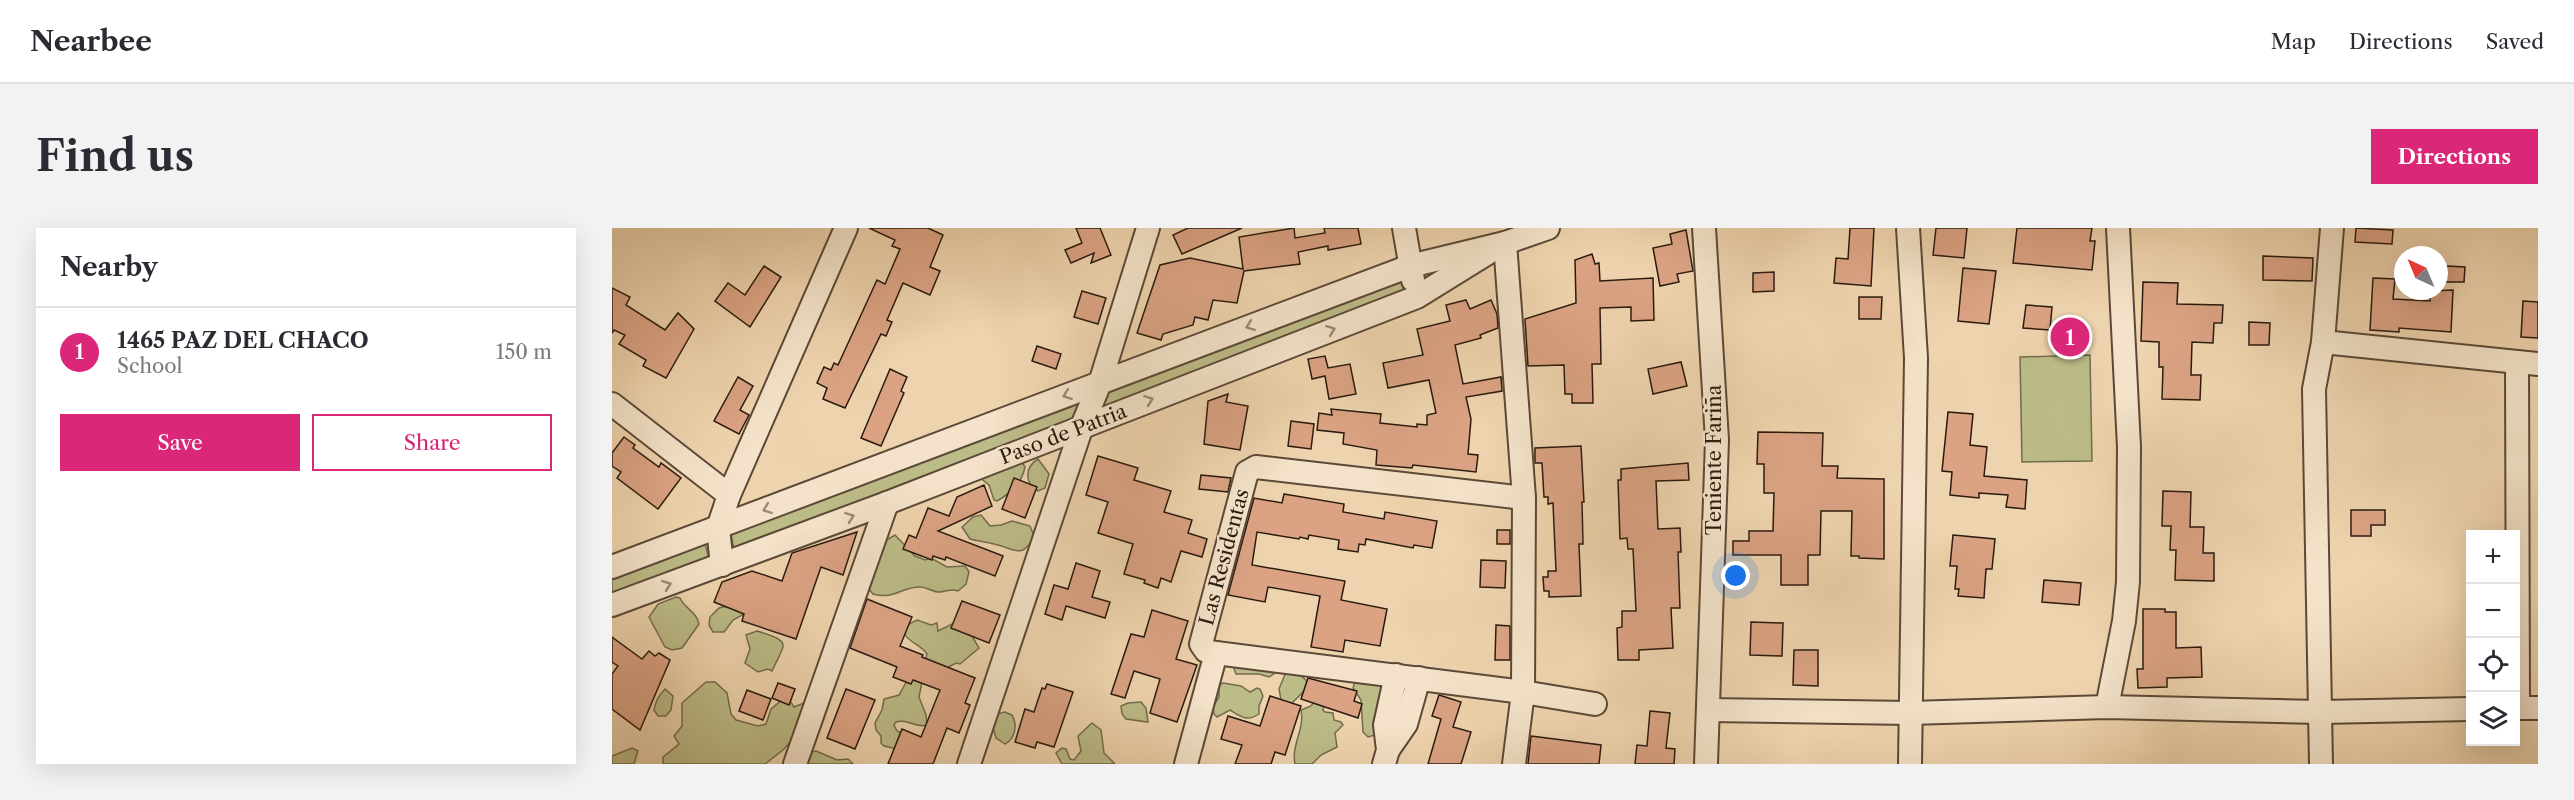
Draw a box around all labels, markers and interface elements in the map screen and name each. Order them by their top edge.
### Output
text: Nearbee [30,24,152,58]
text: Map [2271,29,2316,54]
text: Directions [2349,29,2453,54]
text: Saved [2486,29,2544,54]
button: Directions [2371,129,2538,184]
text: Find us [36,130,194,182]
north arrow [2394,246,2448,300]
text: Nearby [60,251,158,283]
pin: 1 [2050,314,2090,360]
one-way arrow [1245,319,1256,332]
one-way arrow [1325,325,1336,337]
text: 1465 PAZ DEL CHACO [117,327,369,354]
text: 1 [75,340,84,364]
text: 150 m [496,340,552,364]
text: School [117,354,182,378]
street label: Teniente Fariña [1702,384,1726,535]
one-way arrow [1063,388,1074,400]
one-way arrow [1143,395,1154,407]
street label: Paso de Patria [996,399,1130,469]
button: Save [60,414,300,471]
button: Share [312,414,552,471]
street label: Las Residentas [1194,486,1254,628]
one-way arrow [763,502,773,515]
one-way arrow [844,512,855,524]
map controls [2466,530,2520,746]
button: + [2466,530,2520,584]
your location [1721,561,1750,590]
one-way arrow [661,579,672,592]
button: − [2466,584,2520,638]
button: locate [2466,638,2520,692]
button: layers [2466,692,2520,746]

